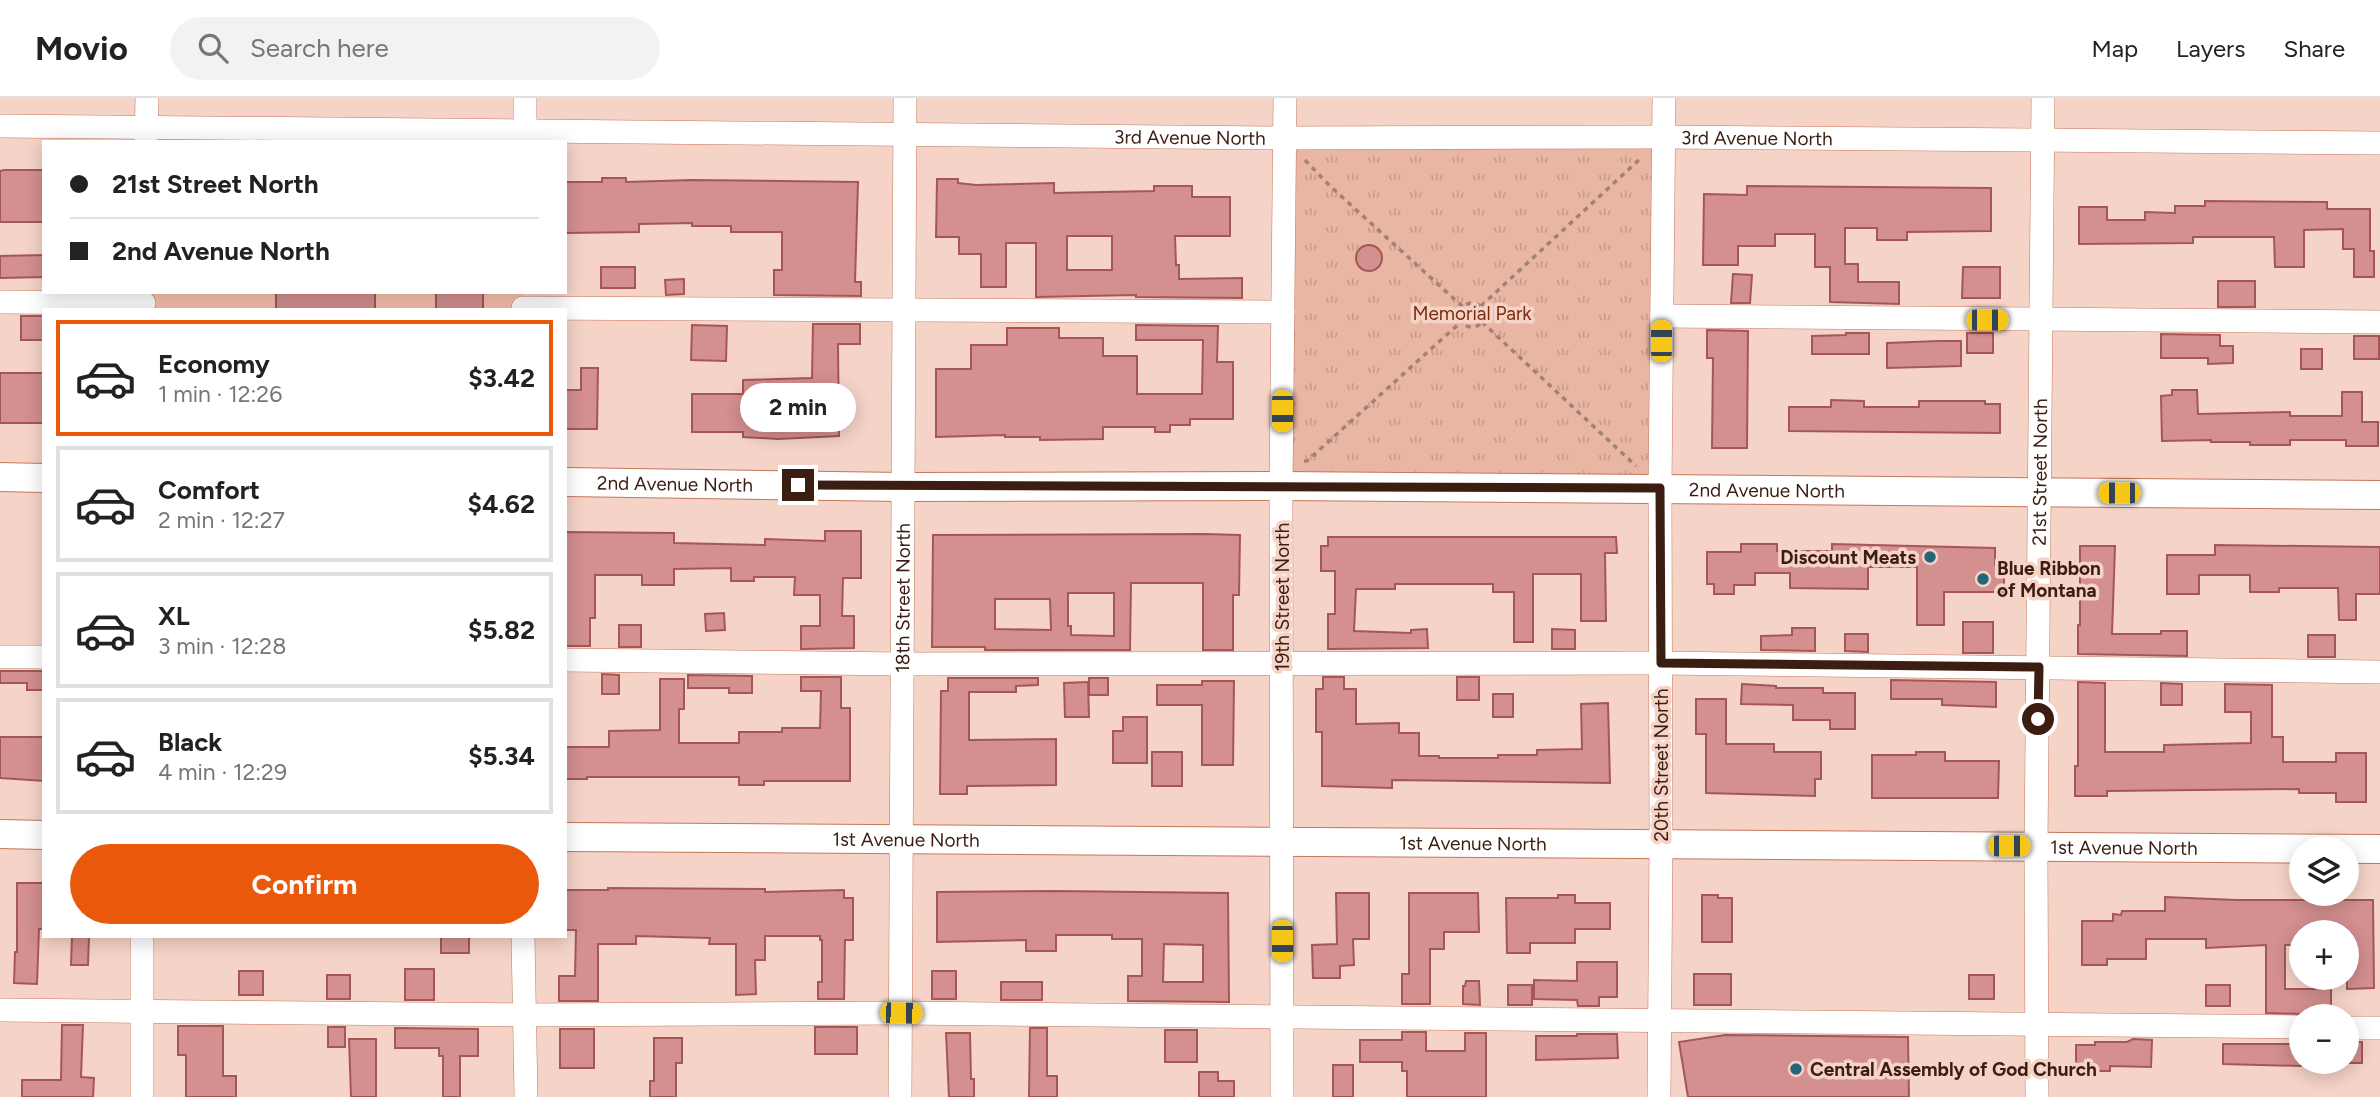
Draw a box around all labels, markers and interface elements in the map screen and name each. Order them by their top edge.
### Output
search box [170,17,660,80]
text: Movio [35,29,128,68]
icon: search [194,29,232,67]
text: Search here [250,32,389,64]
text: Map [2091,34,2138,63]
text: Layers [2176,34,2245,63]
text: Share [2283,34,2345,63]
street label: 3rd Avenue North [1114,125,1266,150]
street label: 3rd Avenue North [1681,126,1833,150]
text: 21st Street North [112,168,319,200]
text: 2nd Avenue North [112,235,330,267]
park label: Memorial Park [1412,302,1532,325]
car [1967,310,2009,331]
car [1651,320,1672,362]
icon: car [74,347,137,410]
text: Economy [158,348,270,380]
text: $3.42 [468,362,535,394]
text: 1 min · 12:26 [158,380,282,408]
callout: 2 min [740,384,856,432]
car [1272,390,1293,432]
text: 2 min [769,393,827,421]
street label: 21st Street North [2028,398,2052,546]
route end [782,469,814,501]
street label: 2nd Avenue North [597,471,753,497]
icon: car [74,473,137,536]
text: Comfort [158,474,260,506]
street label: 2nd Avenue North [1689,478,1845,503]
car [2099,483,2141,504]
text: $4.62 [468,488,535,520]
text: 2 min · 12:27 [158,506,285,534]
street label: 18th Street North [891,523,915,673]
street label: 19th Street North [1271,523,1294,671]
place label: Discount Meats [1780,546,1916,569]
marker: Discount Meats [1922,549,1938,565]
place label: Blue Ribbon of Montana [1997,557,2101,602]
marker: Blue Ribbon of Montana [1975,571,1991,587]
icon: car [74,599,137,662]
text: XL [158,600,190,632]
text: $5.82 [468,614,535,646]
text: 3 min · 12:28 [158,632,286,660]
street label: 20th Street North [1650,688,1673,842]
route start [2022,703,2054,735]
icon: car [74,725,137,788]
text: Black [158,726,222,758]
text: $5.34 [468,740,535,772]
text: 4 min · 12:29 [158,758,287,786]
street label: 1st Avenue North [832,828,980,852]
street label: 1st Avenue North [1399,832,1547,855]
car [1989,836,2031,857]
street label: 1st Avenue North [2050,836,2198,860]
map controls [2289,836,2359,1074]
button: layers [2289,836,2359,906]
button: Confirm [70,844,539,924]
car [1272,920,1293,962]
button: + [2289,920,2359,990]
car [880,1002,923,1024]
button: − [2289,1004,2359,1074]
place label: Central Assembly of God Church [1810,1058,2097,1081]
marker: Central Assembly of God Church [1788,1061,1804,1077]

